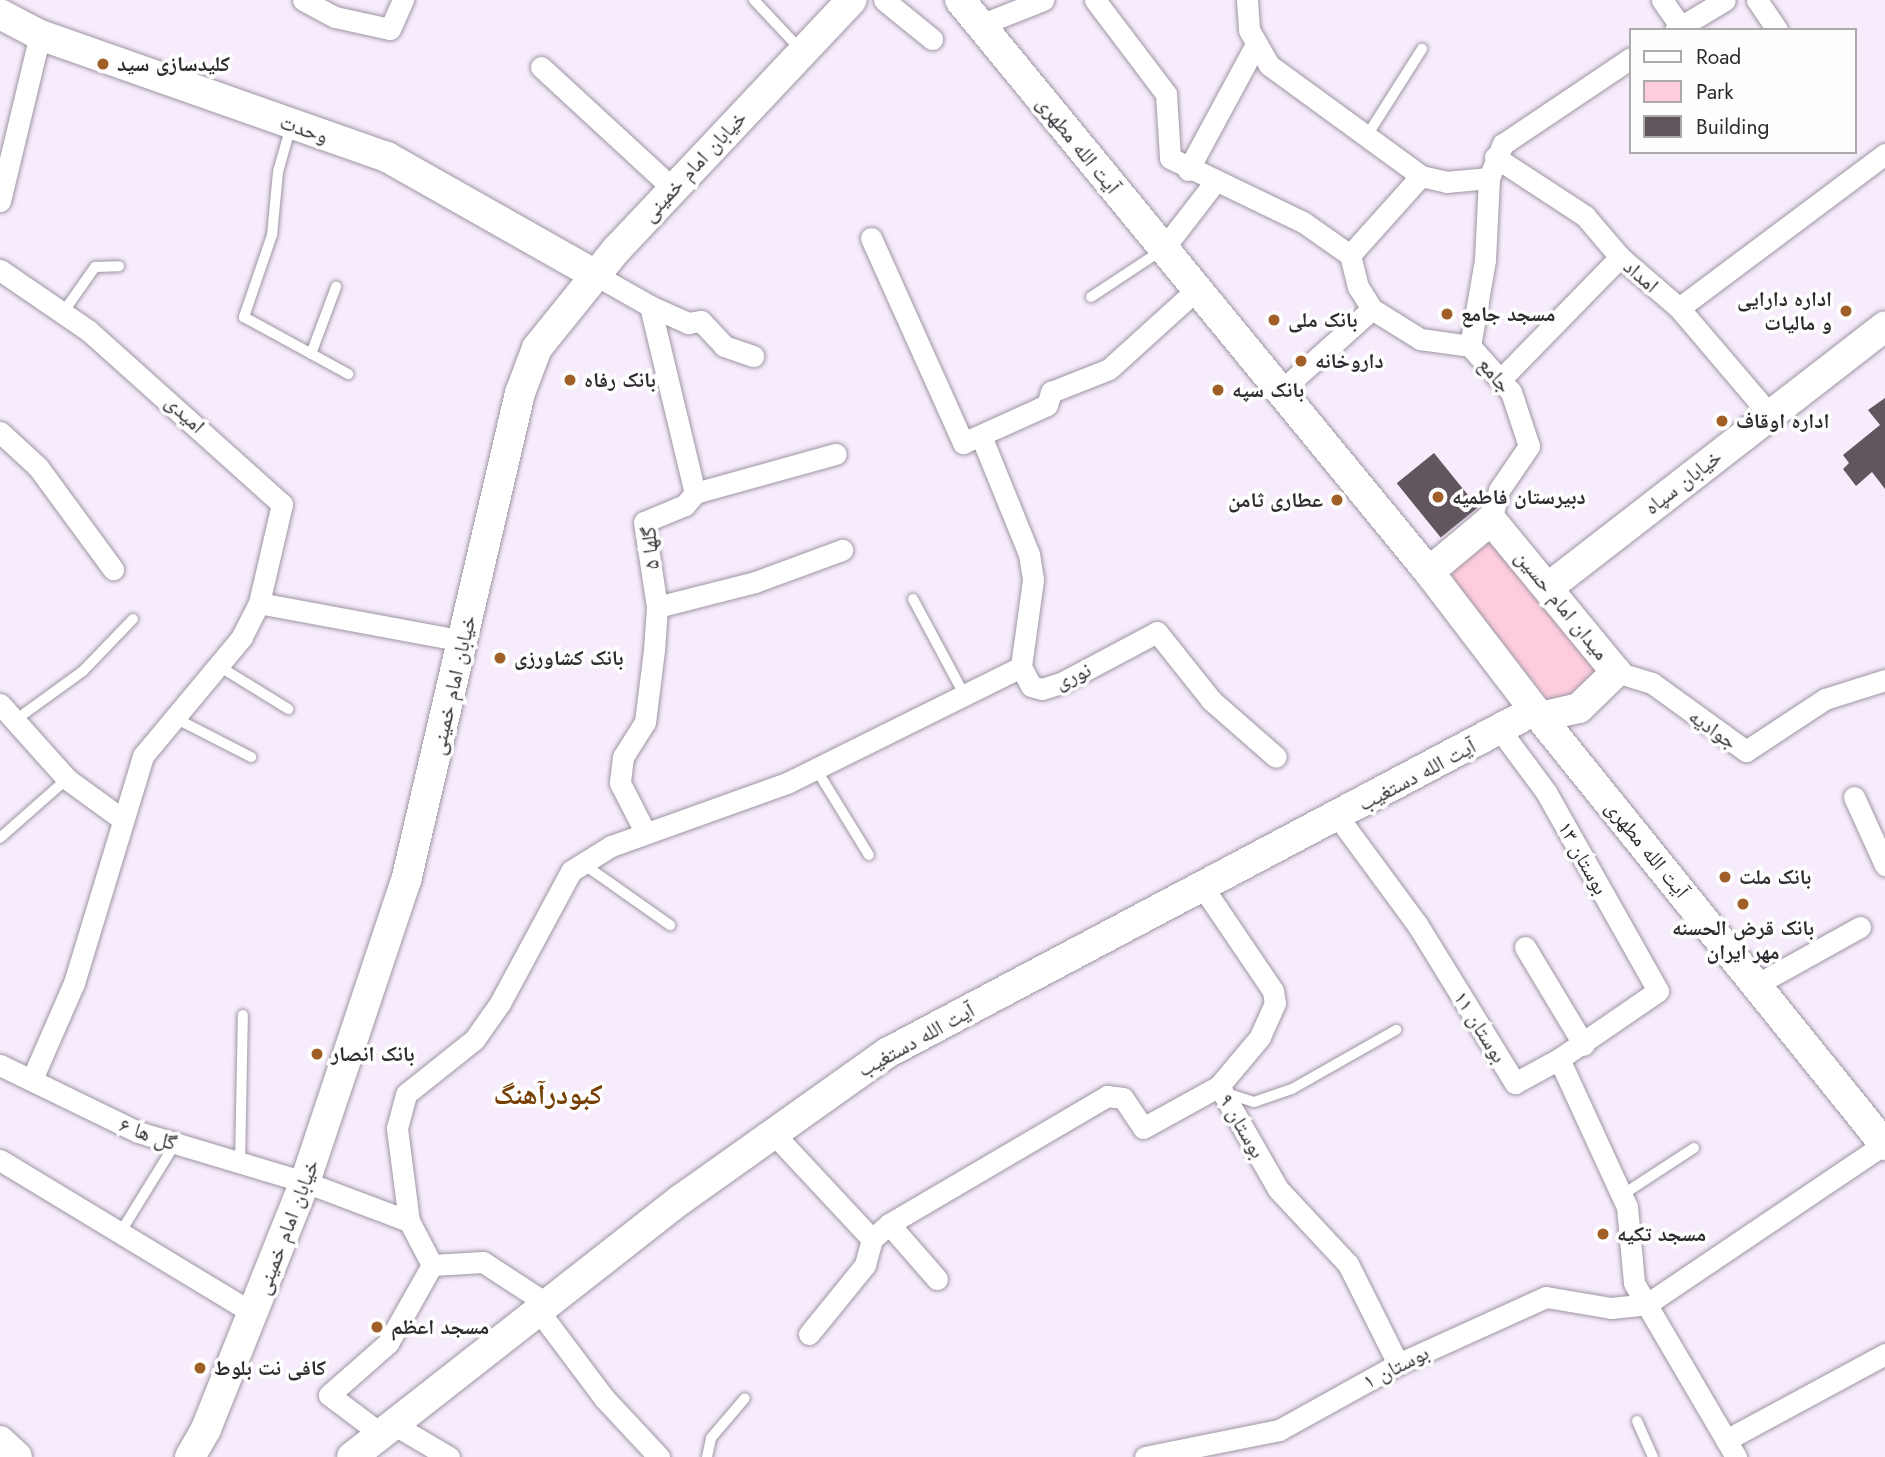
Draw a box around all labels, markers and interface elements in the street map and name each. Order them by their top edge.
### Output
legend [1630,28,1857,154]
text: Road [1696,42,1741,72]
place label: کلیدسازی سید [117,51,230,77]
marker: کلیدسازی سید [95,56,111,72]
text: Park [1696,77,1733,107]
street label: آیت الله مطهری [1031,91,1125,199]
street label: خیابان امام خمینی [636,105,752,227]
street label: وحدت [277,109,331,149]
text: Building [1696,112,1769,142]
street label: امداد [1618,254,1664,298]
place label: اداره دارایی و مالیات [1737,286,1832,336]
place label: مسجد جامع [1461,301,1555,327]
marker: اداره دارایی و مالیات [1838,303,1854,319]
marker: مسجد جامع [1439,306,1455,322]
place label: بانک ملی [1288,307,1358,333]
marker: بانک ملی [1266,312,1282,328]
place label: داروخانه [1315,348,1384,374]
street label: جامع [1473,352,1517,398]
marker: داروخانه [1293,353,1309,369]
place label: بانک رفاه [584,367,656,393]
marker: بانک رفاه [562,372,578,388]
place label: بانک سپه [1232,377,1304,403]
marker: بانک سپه [1210,382,1226,398]
street label: امیدی [160,389,210,439]
place label: اداره اوقاف [1736,408,1829,434]
marker: اداره اوقاف [1714,413,1730,429]
street label: خیابان سپاه [1639,444,1727,520]
place label: دبیرستان فاطمیه [1452,484,1586,510]
place label: عطاری ثامن [1228,487,1323,513]
marker: دبیرستان فاطمیه [1430,489,1446,505]
marker: عطاری ثامن [1329,492,1345,508]
street label: گلها ۵ [636,526,664,570]
street label: میدان امام حسین [1510,545,1614,665]
street label: خیابان امام خمینی [425,613,481,757]
place label: بانک کشاورزی [514,645,624,671]
marker: بانک کشاورزی [492,650,508,666]
street label: نوری [1051,657,1095,695]
street label: جوادیه [1684,703,1742,755]
street label: آیت الله دستغیب [1354,733,1480,817]
street label: آیت الله مطهری [1600,795,1694,903]
street label: بوستان ۱۳ [1553,817,1613,899]
place label: بانک ملت [1739,864,1811,890]
marker: بانک ملت [1717,869,1733,885]
marker: بانک قرض الحسنه مهر ایران [1735,896,1751,912]
place label: بانک قرض الحسنه مهر ایران [1672,915,1814,965]
street label: بوستان ۱۱ [1448,987,1512,1067]
street label: آیت الله دستغیب [853,998,979,1082]
place label: بانک انصار [331,1041,414,1067]
marker: بانک انصار [309,1046,325,1062]
district label: کبودرآهنگ [493,1078,603,1112]
street label: بوستان ۹ [1214,1089,1270,1163]
street label: گل ها ۶ [116,1112,180,1156]
street label: خیابان امام خمینی [250,1156,324,1298]
place label: مسجد تکیه [1617,1221,1706,1247]
marker: مسجد تکیه [1595,1226,1611,1242]
place label: مسجد اعظم [391,1314,489,1340]
marker: مسجد اعظم [369,1319,385,1335]
street label: بوستان ۱ [1359,1340,1433,1394]
place label: کافی نت بلوط [214,1355,326,1381]
marker: کافی نت بلوط [192,1360,208,1376]

